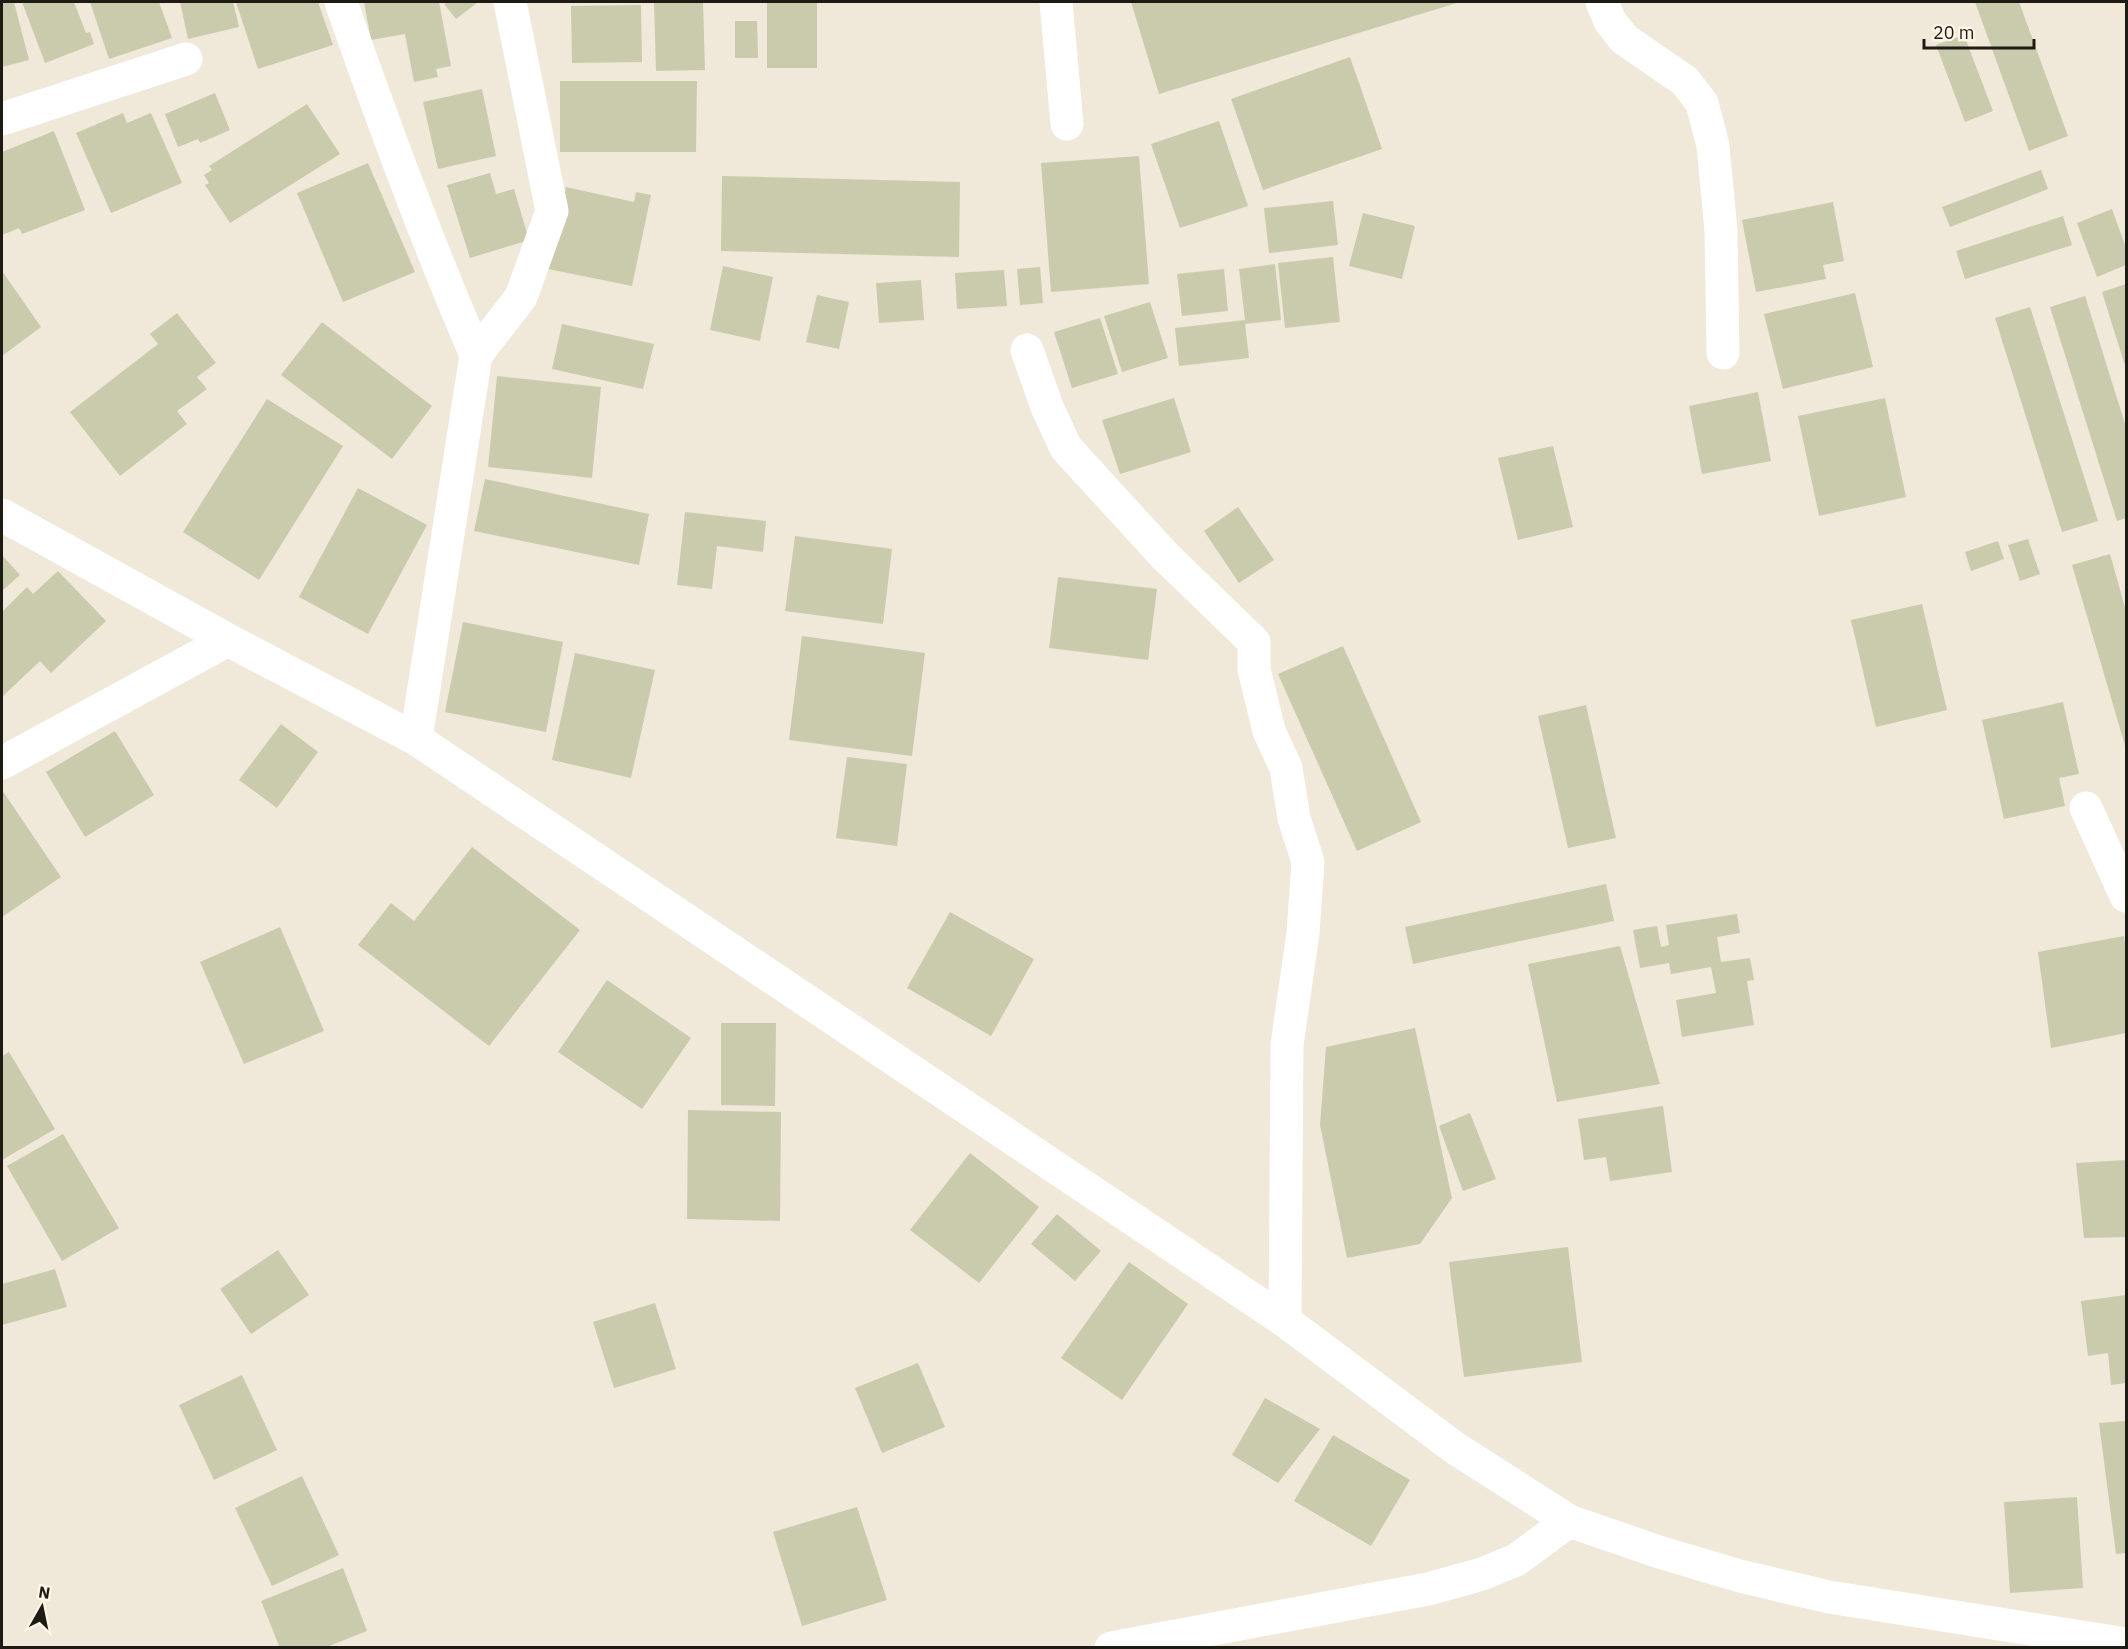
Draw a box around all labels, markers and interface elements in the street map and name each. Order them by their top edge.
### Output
scale bar [1924,12,2034,50]
text: 20 m [1933,21,1975,44]
north arrow [12,1577,72,1637]
text: N [37,1581,52,1603]

